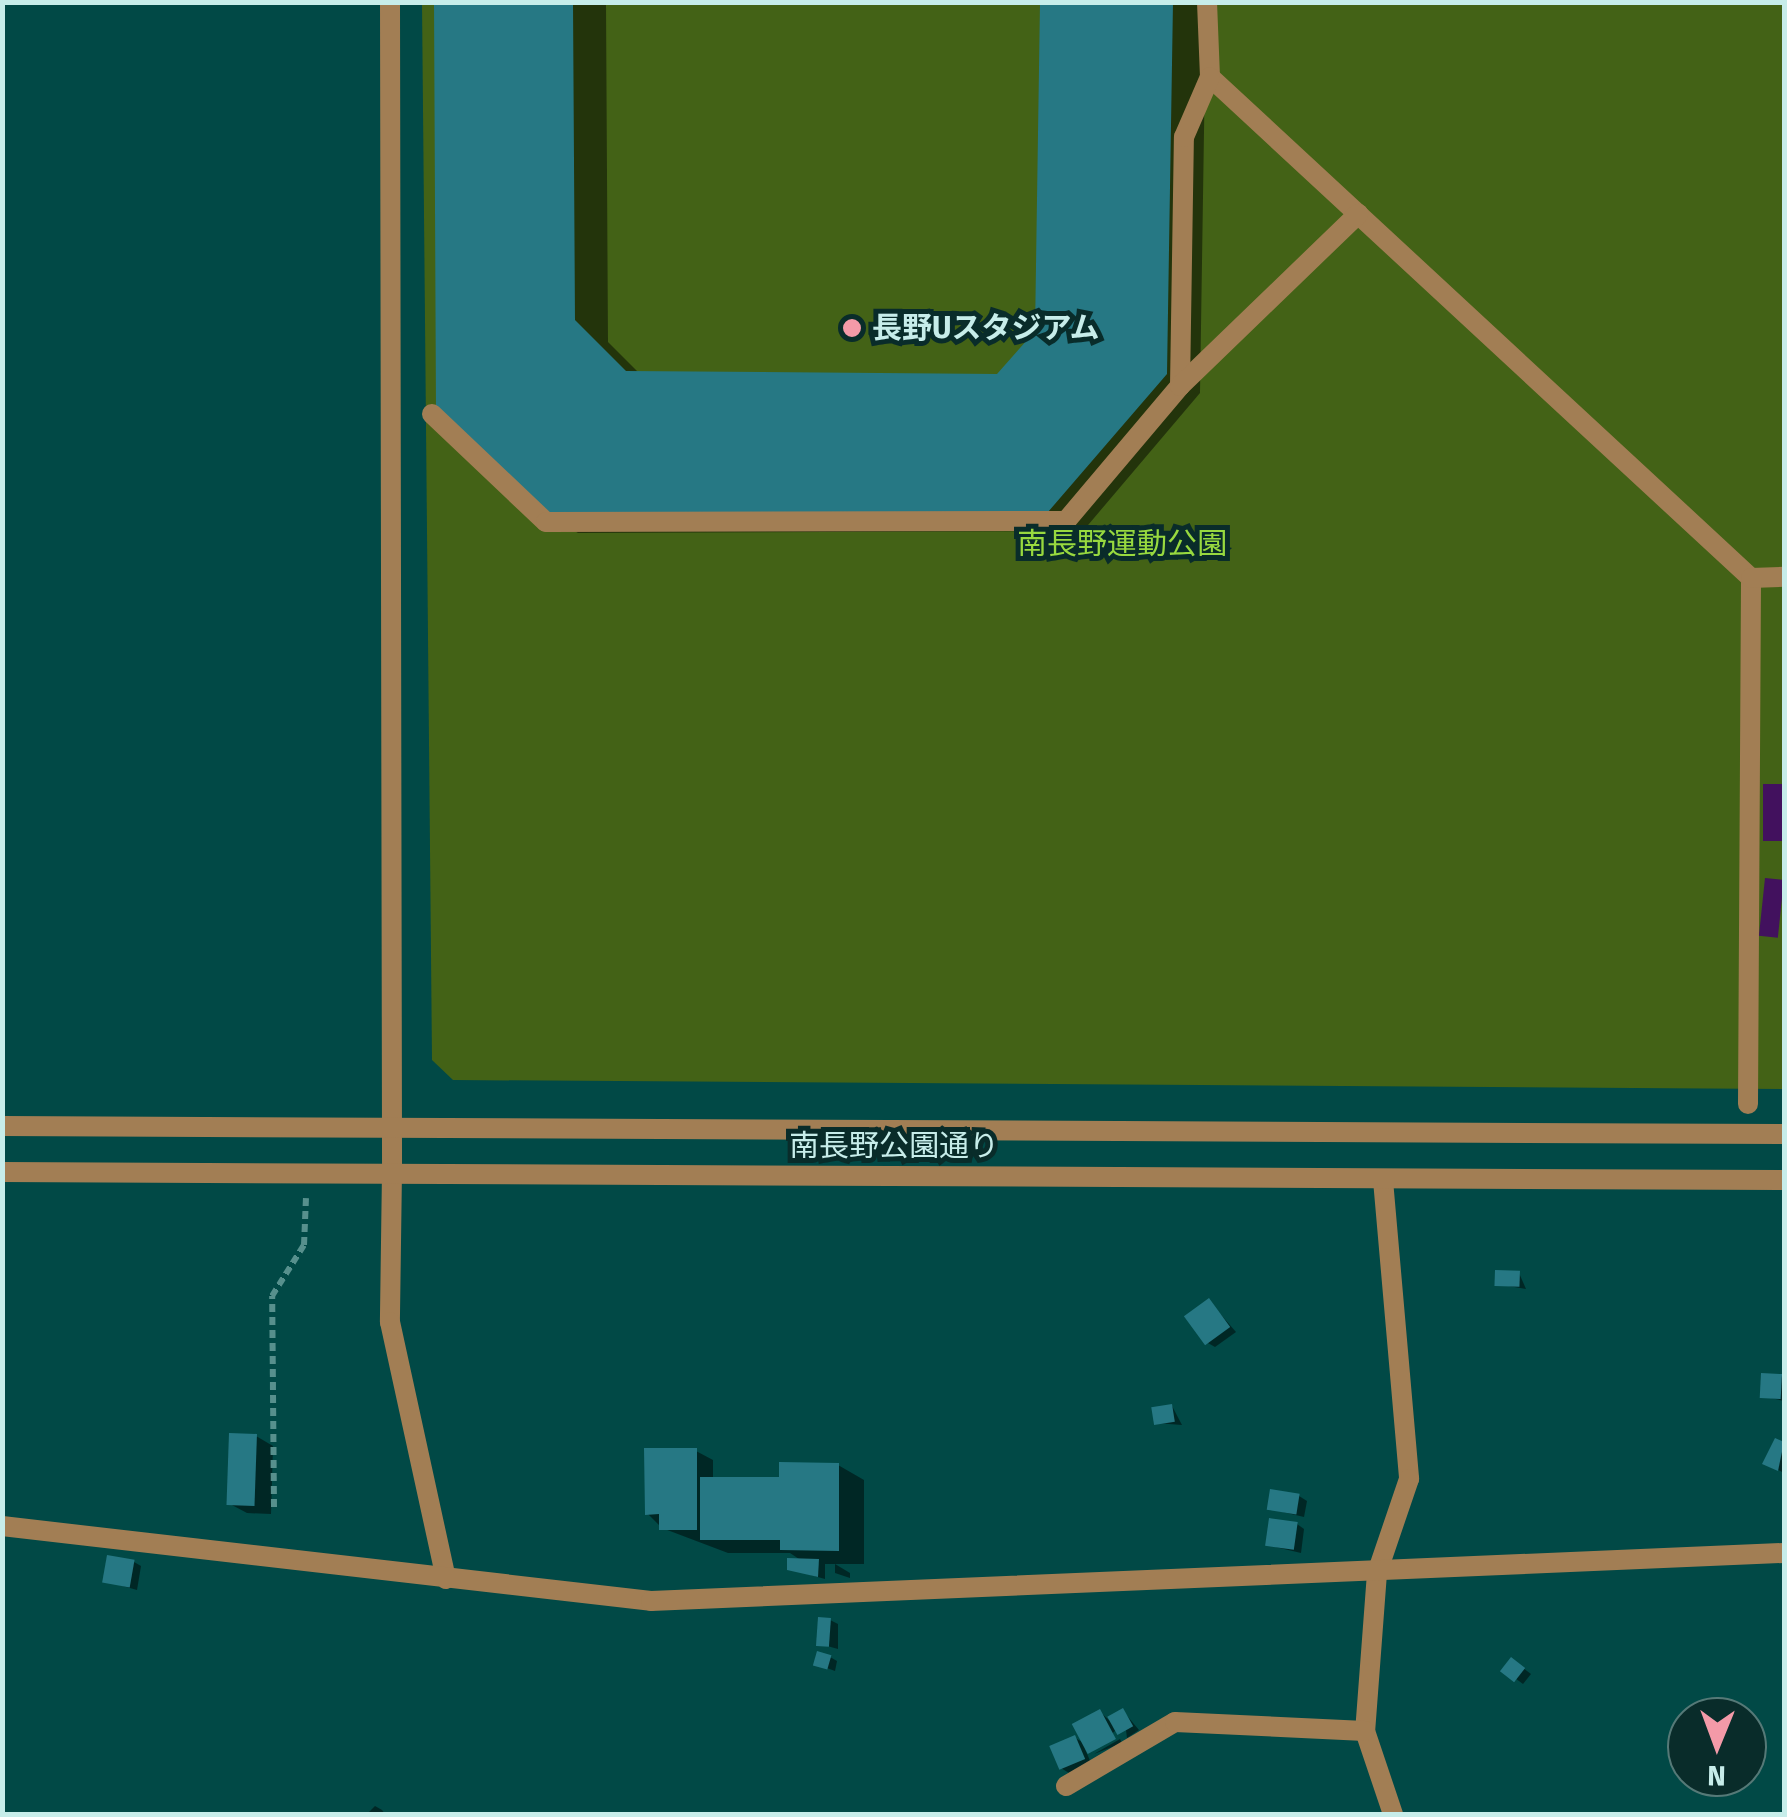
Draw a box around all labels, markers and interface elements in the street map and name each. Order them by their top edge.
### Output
place label: 長野Uスタジアム [872,310,1102,346]
marker: 長野Uスタジアム [841,317,863,339]
park label: 南長野運動公園 [1017,526,1227,562]
street label: 南長野公園通り [789,1128,999,1164]
north arrow [1667,1697,1767,1797]
text: N [1707,1759,1726,1792]

